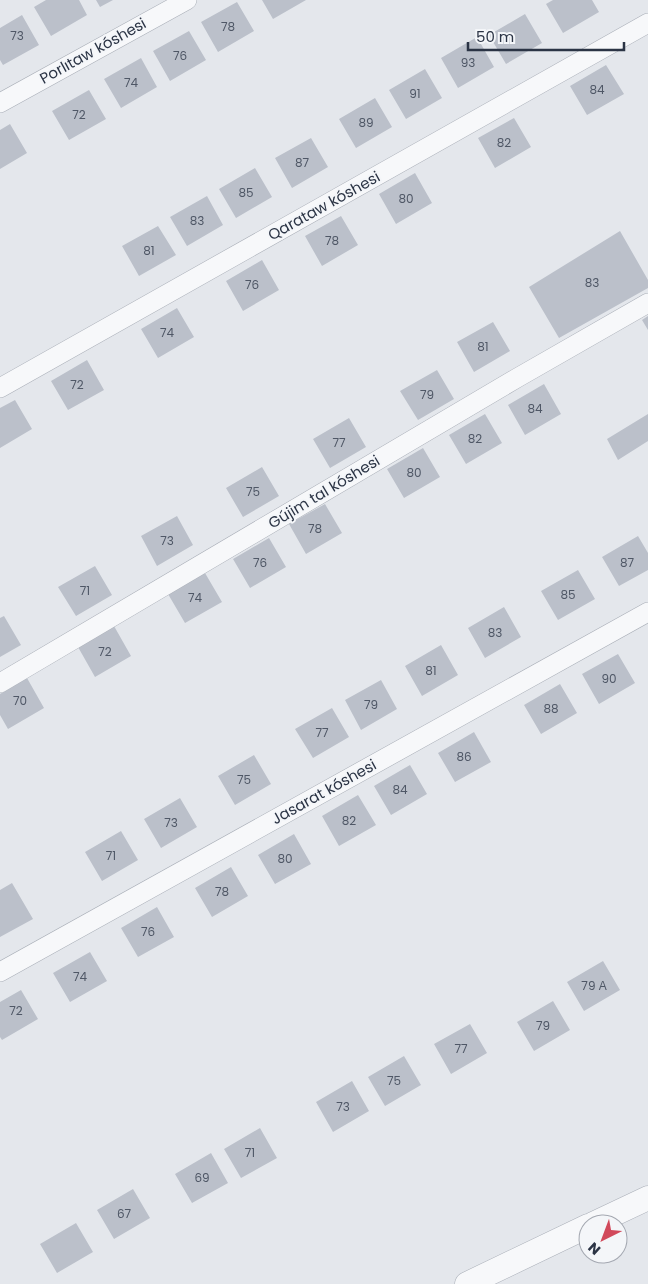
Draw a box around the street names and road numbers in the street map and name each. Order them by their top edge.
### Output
street label: Porlıtaw kóshesi [36,13,150,89]
street label: Qarataw kóshesi [264,166,384,245]
street label: Gújim tal kóshesi [264,450,384,533]
street label: Jasarat kóshesi [268,754,380,829]

